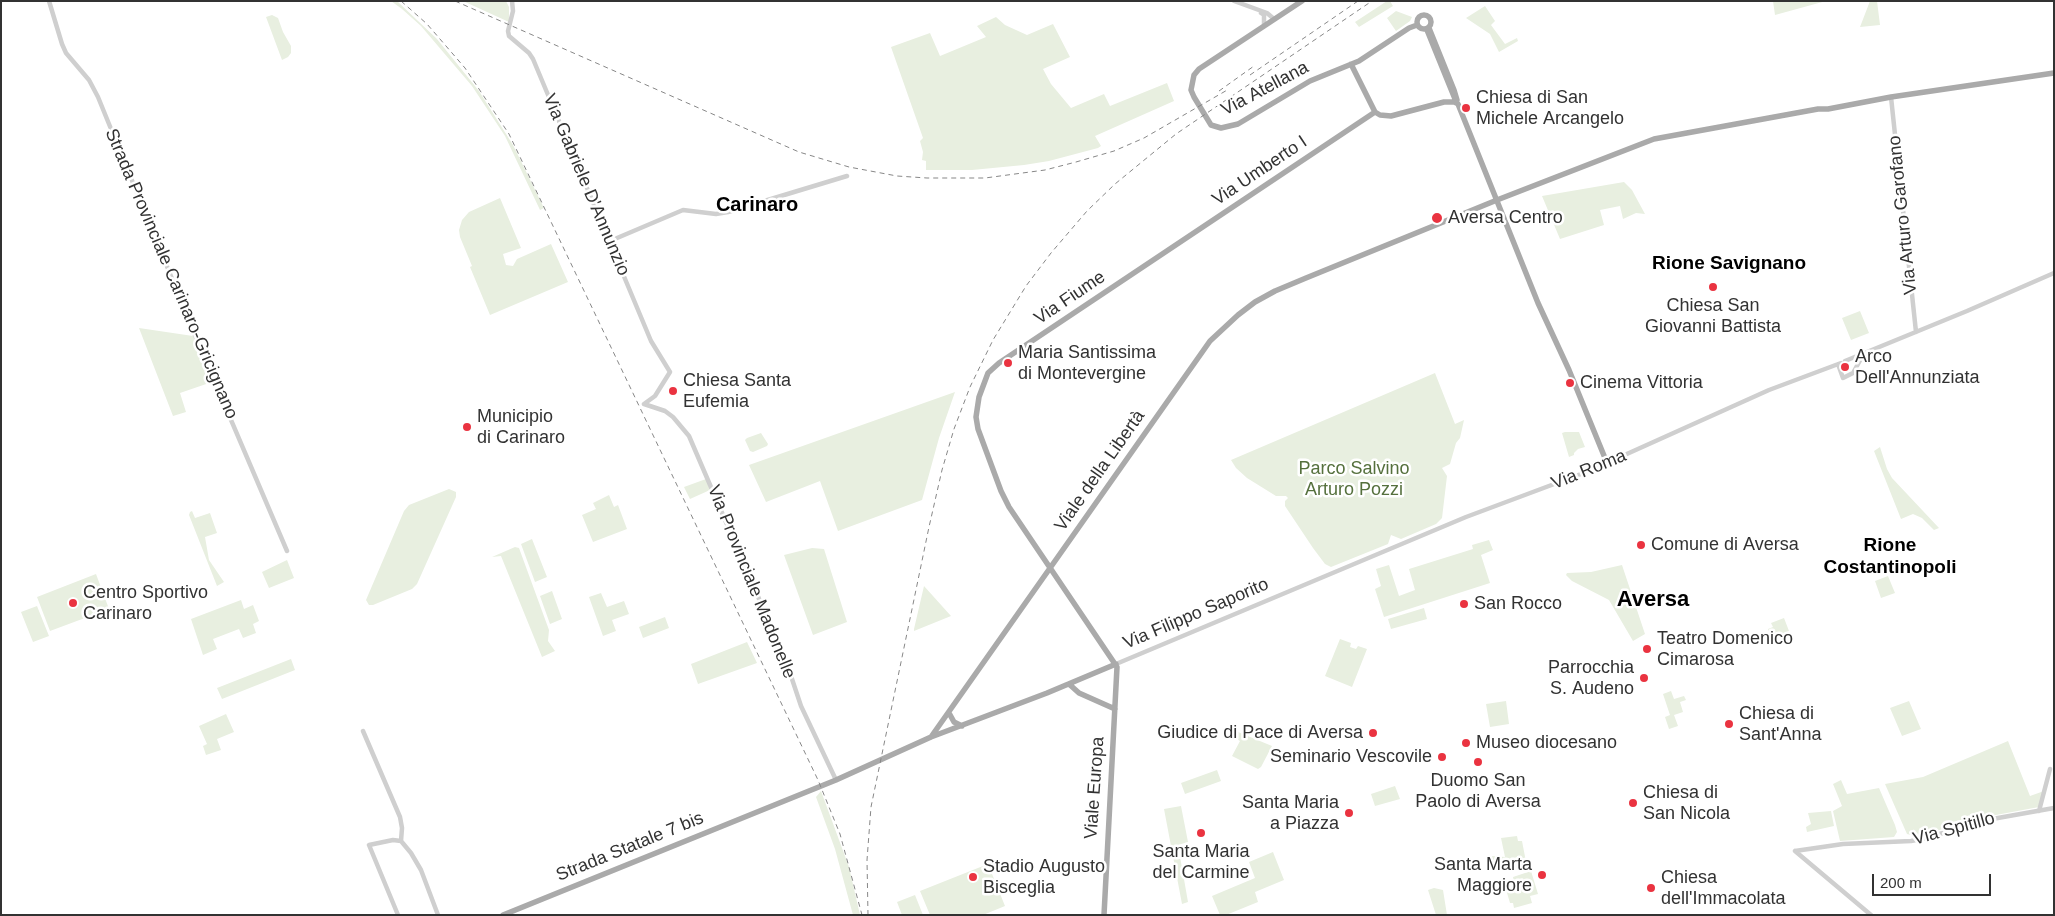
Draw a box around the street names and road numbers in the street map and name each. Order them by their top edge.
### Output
street label: Via Atellana [1218,57,1312,121]
street label: Via Gabriele D'Annunzio [538,91,634,279]
street label: Strada Provinciale Carinaro-Gricignano [100,126,242,422]
street label: Via Umberto I [1208,131,1312,211]
street label: Via Arturo Garofano [1884,134,1922,296]
street label: Via Fiume [1031,266,1109,330]
street label: Viale della Libertà [1050,406,1150,536]
street label: Via Roma [1548,445,1630,495]
street label: Via Provinciale Madonelle [702,482,800,682]
street label: Via Filippo Saporito [1120,574,1272,654]
street label: Viale Europa [1081,736,1109,840]
street label: Strada Statale 7 bis [553,808,707,886]
street label: Via Spitillo [1911,808,1997,850]

